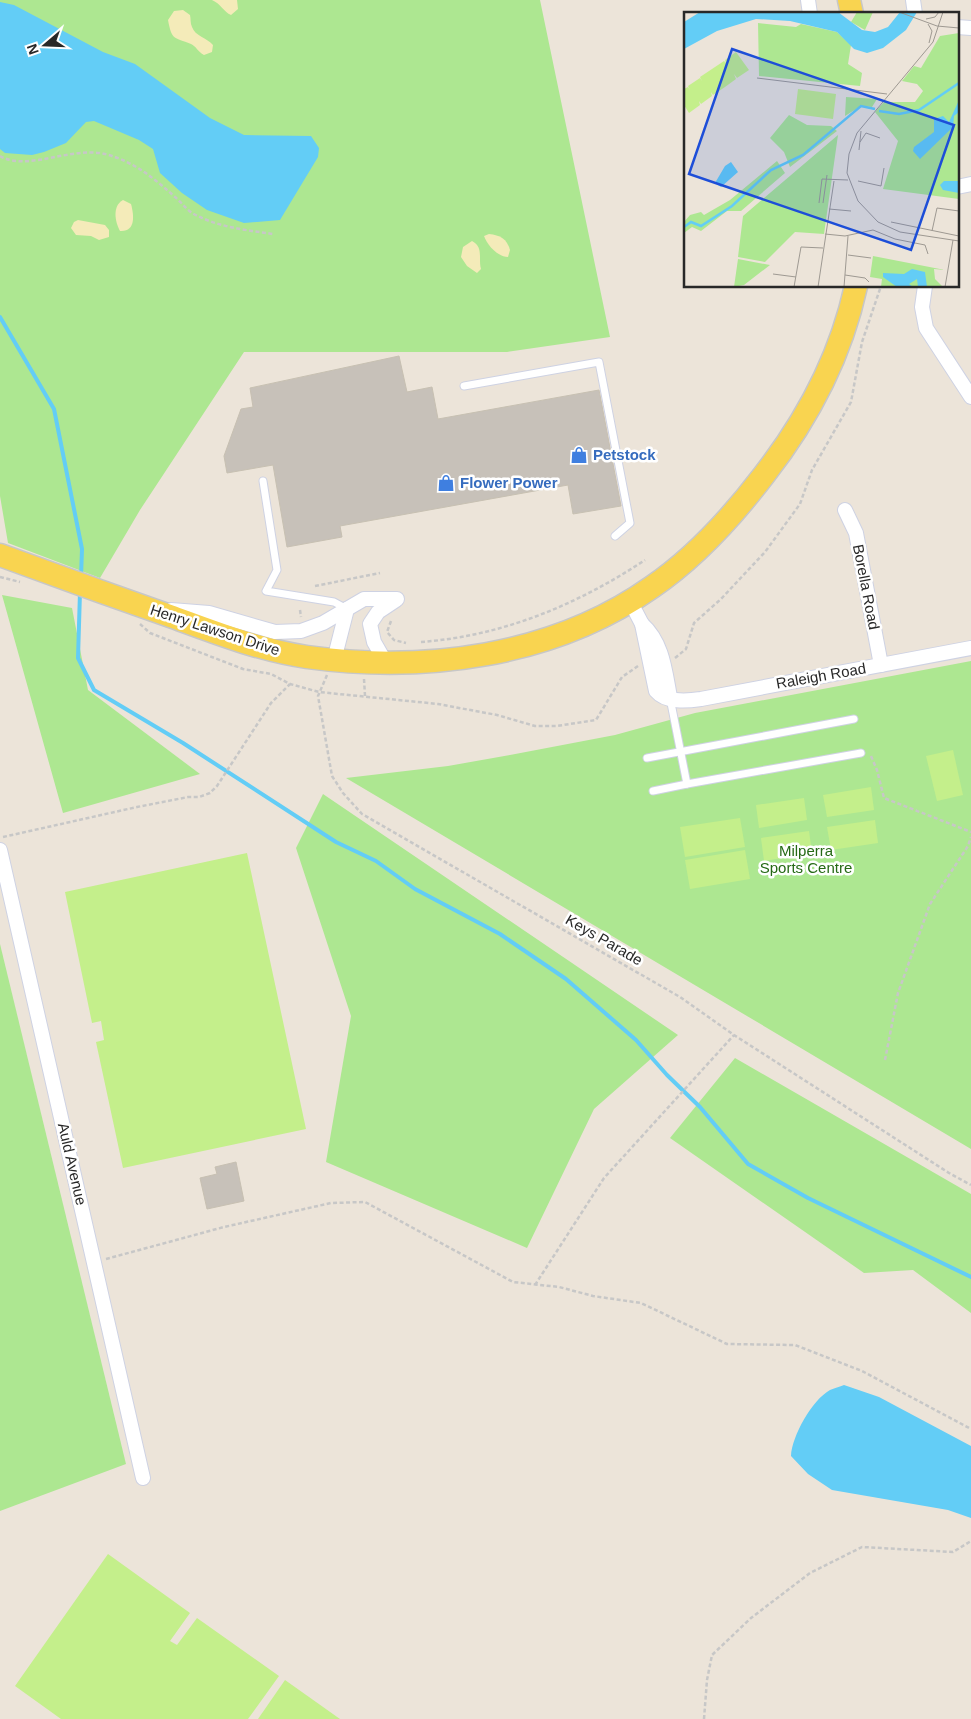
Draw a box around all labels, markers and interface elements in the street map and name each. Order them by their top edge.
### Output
inset map [684,12,958,288]
north arrow [20,20,70,70]
text: N [23,42,42,57]
shop icon: Petstock [569,445,589,465]
place label: Petstock [593,446,656,463]
shop icon: Flower Power [436,473,456,493]
place label: Flower Power [460,474,558,491]
street label: Borella Road [850,543,883,631]
street label: Henry Lawson Drive [148,601,282,658]
street label: Raleigh Road [775,659,867,692]
park label: Milperra Sports Centre [760,842,852,876]
street label: Keys Parade [563,911,646,968]
street label: Auld Avenue [55,1121,90,1207]

